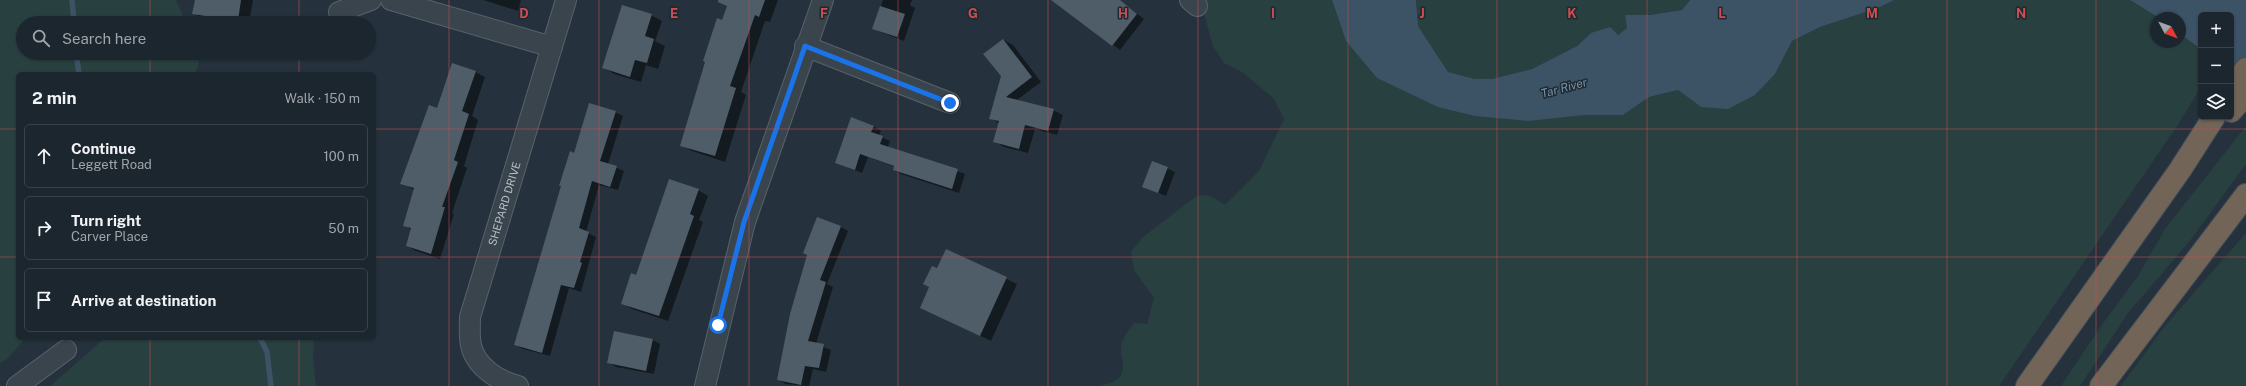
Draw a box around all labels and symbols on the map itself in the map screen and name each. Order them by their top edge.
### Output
text: D [519,6,529,21]
text: E [670,6,678,21]
text: F [820,6,828,21]
text: G [968,6,978,21]
text: H [1118,6,1128,21]
text: I [1271,6,1275,21]
text: J [1419,6,1425,21]
text: K [1567,6,1577,21]
text: L [1718,6,1726,21]
text: M [1866,6,1878,21]
text: N [2016,6,2026,21]
north arrow [2150,12,2186,48]
water label: Tar River [1539,75,1589,101]
route end [941,94,959,112]
street label: SHEPARD DRIVE [486,160,523,247]
route start [709,316,727,334]

